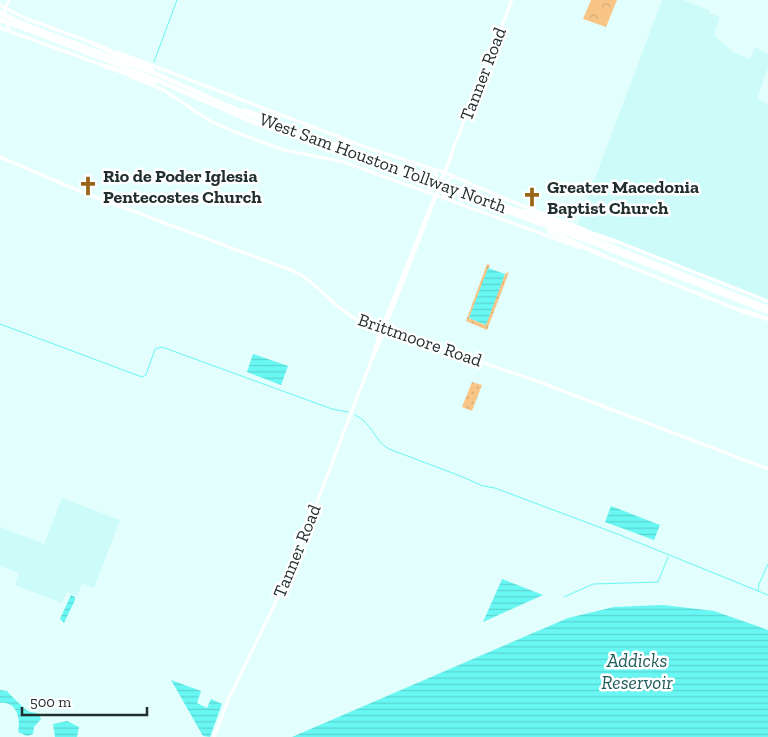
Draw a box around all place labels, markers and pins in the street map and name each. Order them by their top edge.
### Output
place label: Rio de Poder Iglesia Pentecostes Church [103,165,262,208]
church icon: Rio de Poder Iglesia Pentecostes Church [77,175,99,197]
place label: Greater Macedonia Baptist Church [547,176,699,219]
church icon: Greater Macedonia Baptist Church [521,186,543,208]

